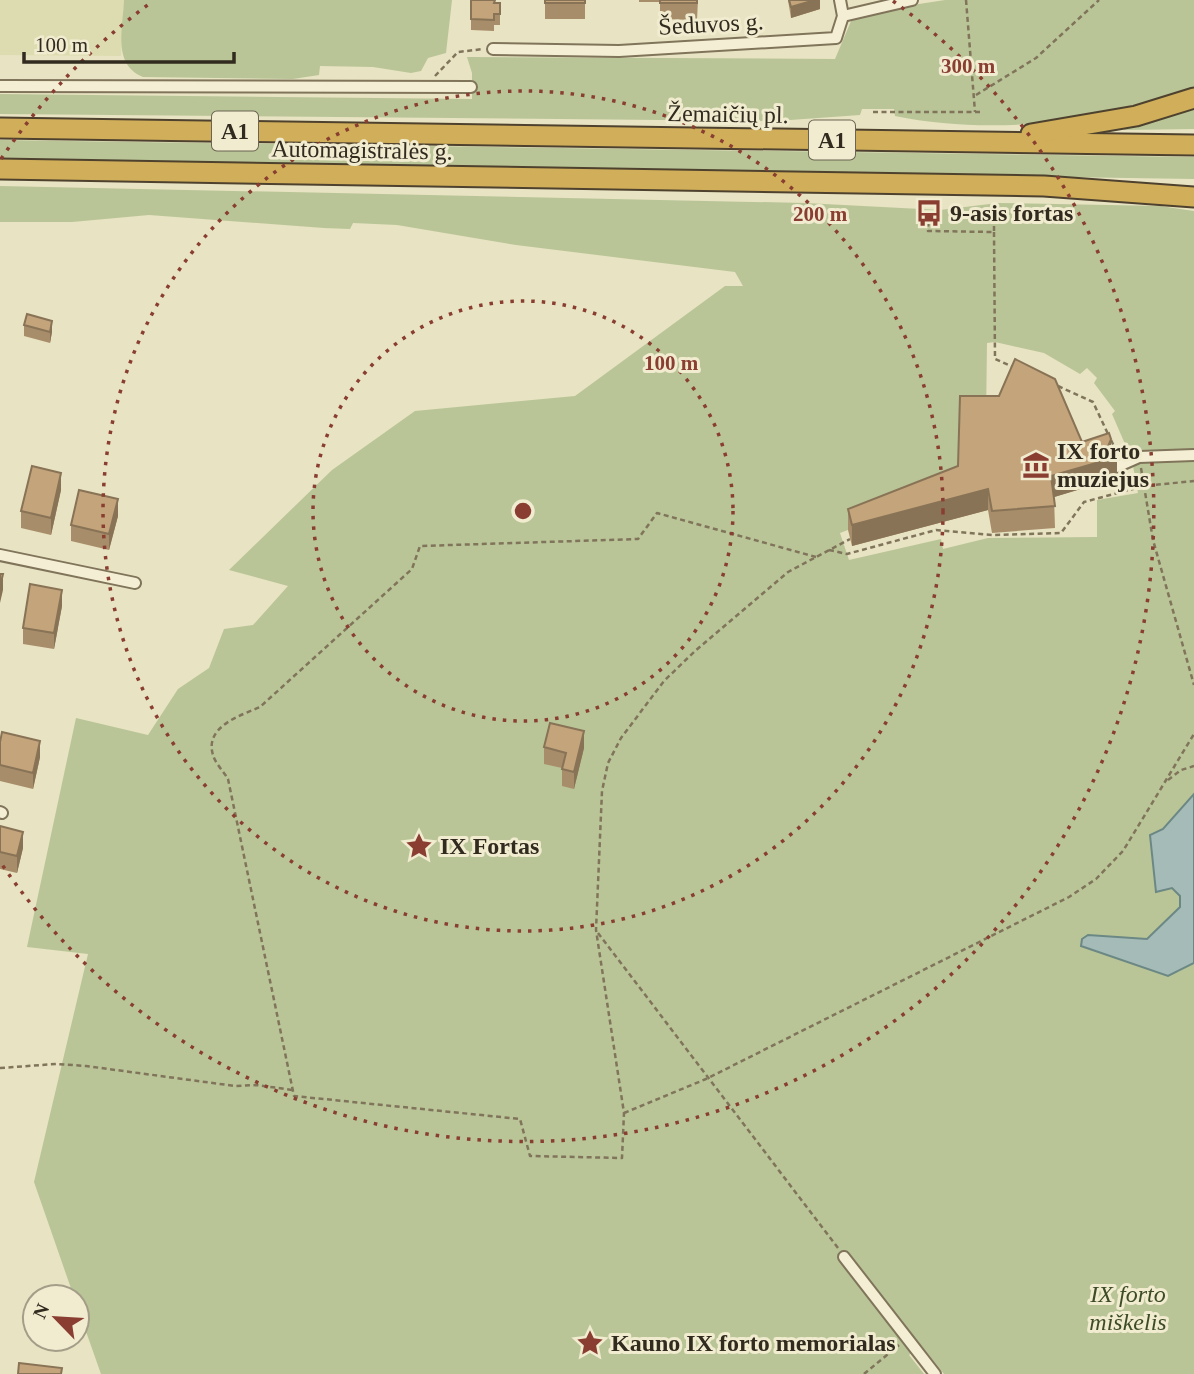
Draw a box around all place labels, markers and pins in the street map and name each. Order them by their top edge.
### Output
bus stop icon: 9-asis fortas [914,198,944,228]
place label: 9-asis fortas [950,200,1073,226]
place label: IX forto muziejus [1057,438,1149,492]
museum icon: IX forto muziejus [1021,450,1051,480]
centre of rings [511,499,535,523]
place icon: IX Fortas [404,831,434,861]
place label: IX Fortas [440,833,539,859]
place icon: Kauno IX forto memorialas [575,1328,605,1358]
place label: Kauno IX forto memorialas [611,1330,896,1356]

